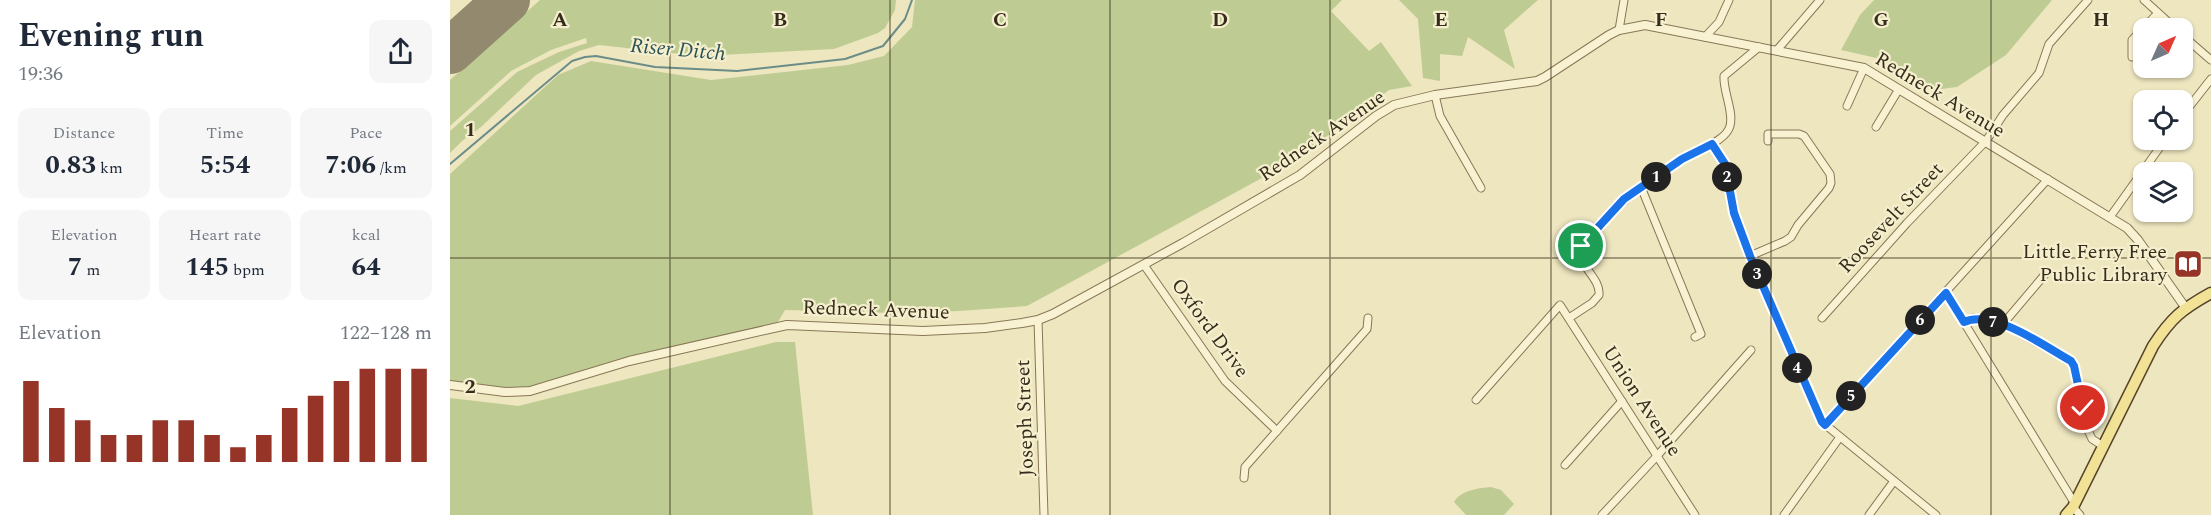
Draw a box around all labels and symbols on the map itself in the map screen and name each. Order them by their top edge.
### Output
text: A [552,5,568,35]
text: B [773,5,787,35]
text: C [993,5,1007,35]
text: D [1212,5,1228,35]
text: E [1434,5,1448,35]
text: F [1655,5,1667,35]
text: G [1873,5,1889,35]
text: H [2093,5,2109,35]
north arrow [2133,18,2193,78]
water label: Riser Ditch [629,30,727,70]
street label: Redneck Avenue [1869,44,2011,146]
street label: Redneck Avenue [1253,82,1391,190]
text: 1 [464,115,476,145]
street label: Roosevelt Street [1831,155,1951,281]
pin: 1 [1641,162,1671,192]
pin: 2 [1712,162,1742,192]
pin [1555,220,1606,271]
place label: Little Ferry Free Public Library [2023,237,2168,290]
library icon: Little Ferry Free Public Library [2172,248,2204,280]
pin: 3 [1742,259,1772,289]
street label: Oxford Drive [1164,272,1256,384]
street label: Redneck Avenue [802,292,950,328]
pin: 6 [1905,305,1935,335]
pin: 7 [1978,307,2008,337]
street label: Union Avenue [1595,340,1689,462]
pin: 4 [1782,353,1812,383]
street label: Joseph Street [1008,359,1042,477]
text: 2 [464,372,476,402]
pin: 5 [1836,381,1866,411]
pin [2057,382,2108,433]

